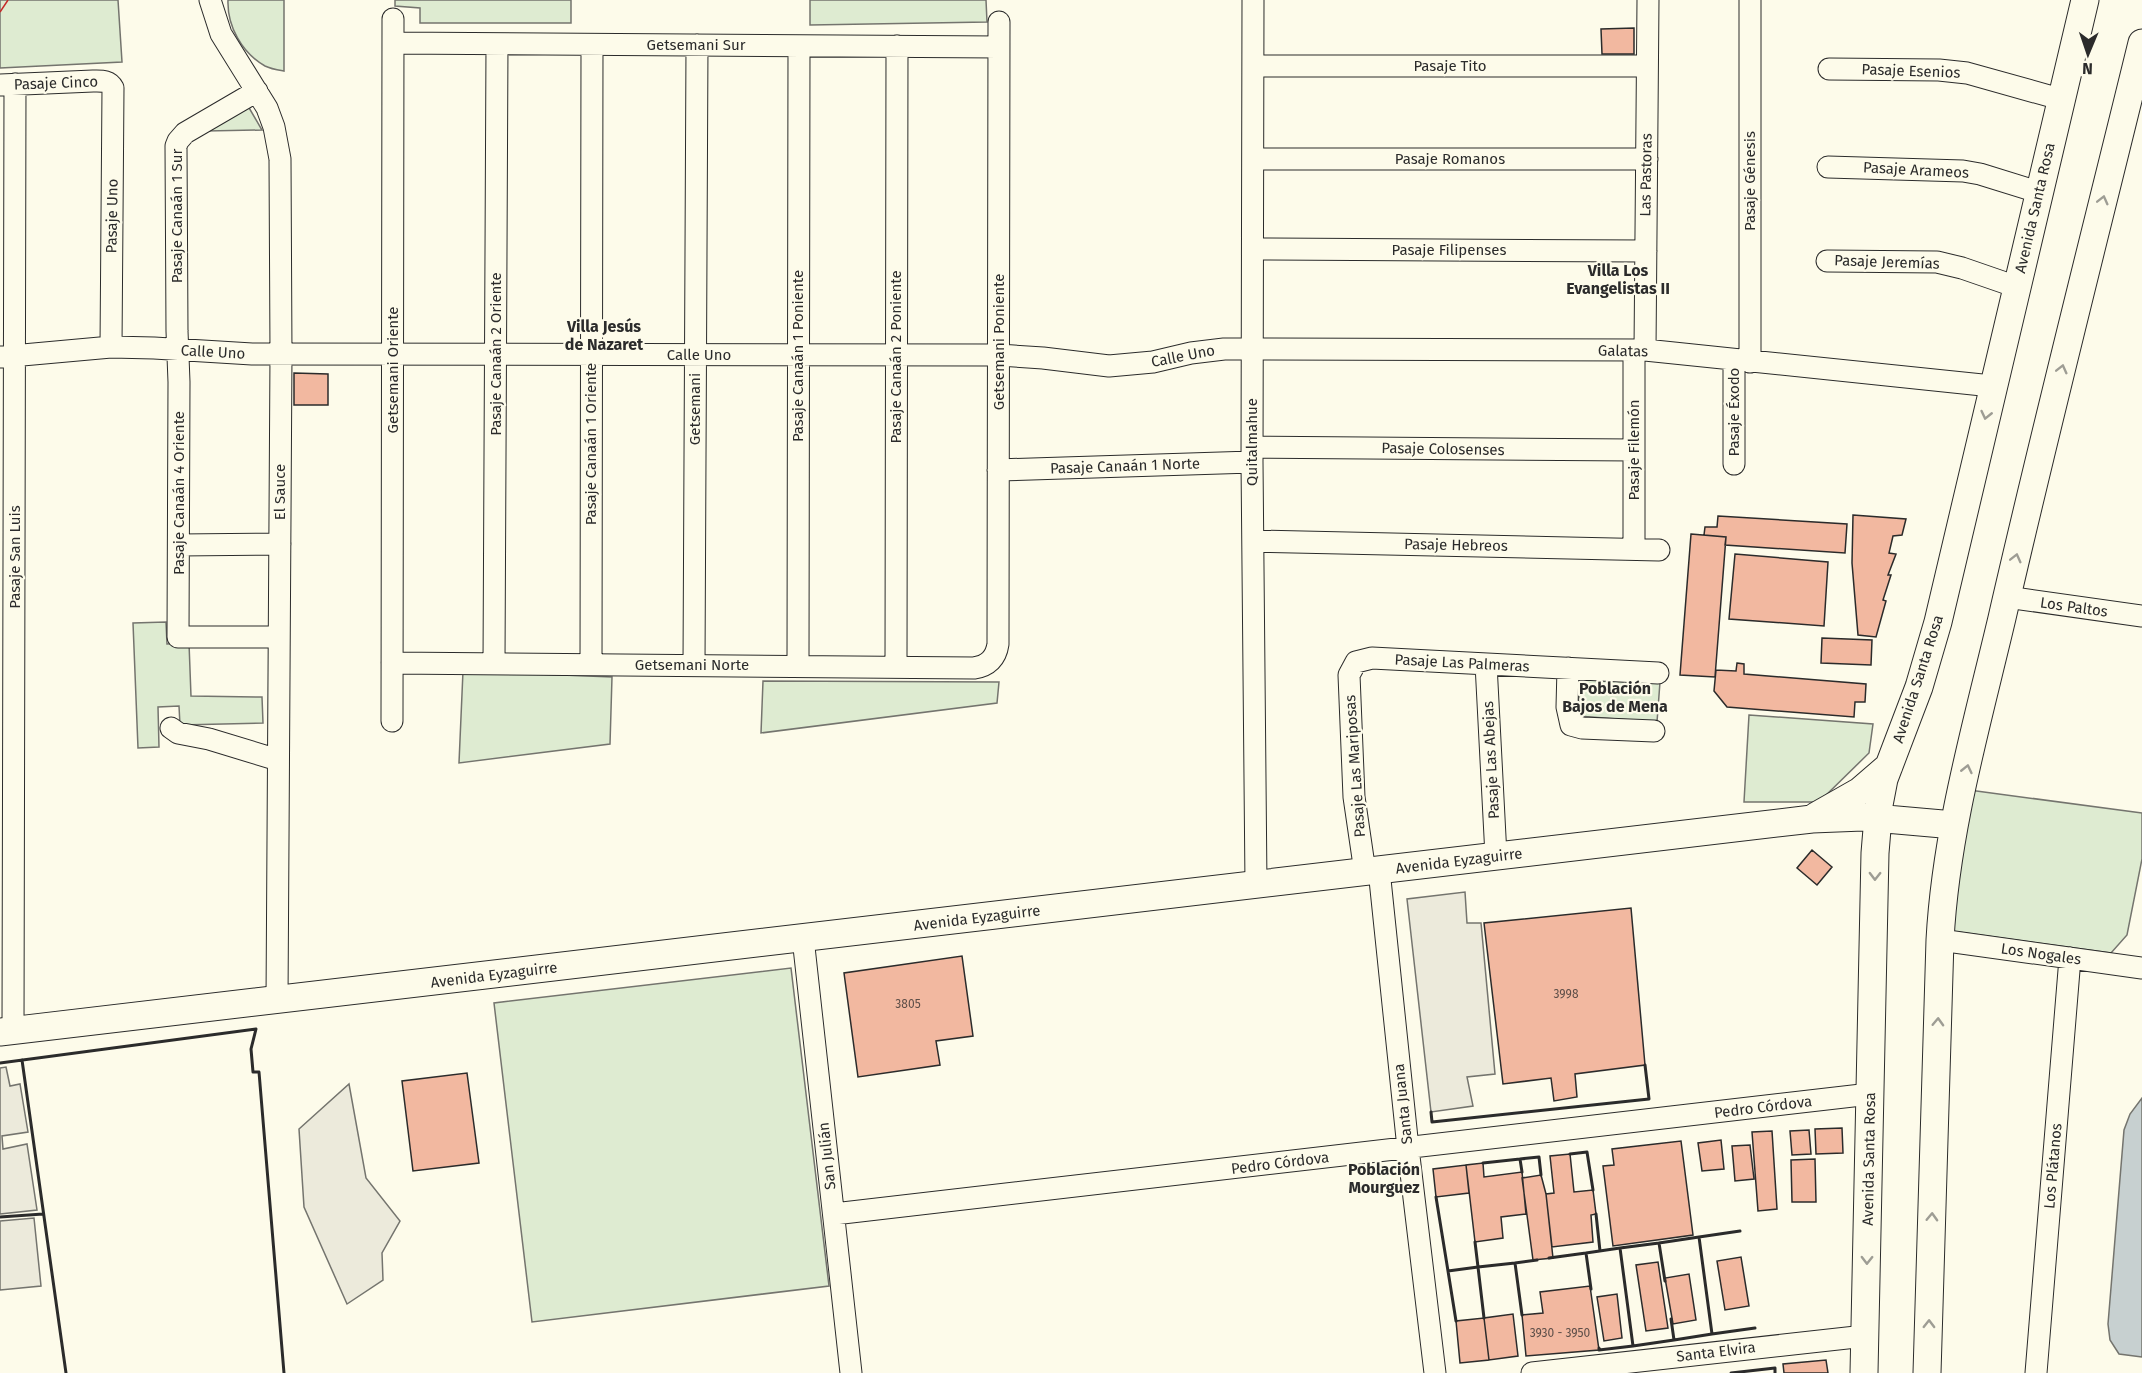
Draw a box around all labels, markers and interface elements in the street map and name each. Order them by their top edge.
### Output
north arrow [2058,24,2118,84]
street label: Getsemani Sur [647,36,746,54]
street label: Pasaje Tito [1413,57,1487,75]
text: N [2082,59,2093,78]
street label: Pasaje Esenios [1861,60,1961,82]
street label: Pasaje Cinco [14,73,98,93]
street label: Pasaje Génesis [1741,131,1759,231]
street label: Las Pastoras [1636,133,1656,217]
street label: Avenida Santa Rosa [2011,141,2059,275]
street label: Pasaje Canaán 1 Sur [168,149,186,283]
street label: Pasaje Romanos [1395,150,1505,168]
street label: Pasaje Arameos [1863,158,1969,182]
street label: Pasaje Uno [102,179,122,253]
one-way arrow [2095,195,2108,205]
street label: Pasaje Filipenses [1392,241,1506,259]
street label: Pasaje Jeremías [1834,251,1940,273]
district label: Villa Los Evangelistas II [1566,261,1670,298]
street label: Pasaje Canaán 1 Poniente [789,270,807,442]
street label: Pasaje Canaán 2 Poniente [887,270,905,444]
street label: Pasaje Canaán 2 Oriente [487,272,505,436]
street label: Getsemani Poniente [990,274,1008,410]
street label: Getsemani Oriente [384,307,402,433]
district label: Villa Jesús de Nazaret [565,317,644,354]
street label: Calle Uno [180,341,246,363]
street label: Calle Uno [1150,341,1216,371]
street label: Galatas [1598,342,1648,360]
street label: Calle Uno [667,346,731,364]
street label: Pasaje Canaán 1 Oriente [582,363,600,525]
one-way arrow [2054,364,2067,374]
street label: Pasaje Éxodo [1725,368,1743,456]
street label: Getsemani [686,373,704,445]
street label: Quitalmahue [1243,398,1261,486]
street label: Pasaje Filemón [1625,399,1643,501]
one-way arrow [1980,409,1993,419]
street label: Pasaje Canaán 4 Oriente [170,411,188,575]
street label: Pasaje Colosenses [1381,439,1505,459]
street label: Pasaje Canaán 1 Norte [1050,454,1200,478]
street label: El Sauce [271,464,289,520]
street label: Pasaje San Luis [6,505,24,609]
street label: Pasaje Hebreos [1404,535,1508,555]
one-way arrow [2009,553,2022,563]
street label: Los Paltos [2039,593,2109,621]
street label: Avenida Santa Rosa [1889,613,1947,745]
street label: Pasaje Las Palmeras [1394,650,1530,676]
street label: Getsemani Norte [635,656,749,674]
district label: Población Bajos de Mena [1562,679,1668,716]
street label: Pasaje Las Mariposas [1341,694,1369,838]
street label: Pasaje Las Abejas [1479,700,1503,820]
one-way arrow [1960,764,1973,774]
street label: Avenida Eyzaguirre [1395,844,1523,878]
one-way arrow [1869,872,1881,881]
street label: Avenida Eyzaguirre [913,901,1041,935]
street label: Los Nogales [2000,939,2082,969]
street label: Avenida Eyzaguirre [430,958,558,992]
house number: 3998 [1553,987,1579,1001]
house number: 3805 [895,997,921,1011]
one-way arrow [1931,1017,1944,1026]
street label: Santa Juana [1390,1063,1416,1145]
street label: Pedro Córdova [1713,1092,1813,1122]
street label: Avenida Santa Rosa [1859,1092,1879,1226]
street label: San Julián [814,1121,840,1191]
street label: Los Plátanos [2040,1122,2066,1210]
street label: Pedro Córdova [1230,1148,1330,1178]
district label: Población Mourguez [1348,1160,1420,1197]
one-way arrow [1925,1212,1938,1221]
one-way arrow [1860,1256,1873,1265]
one-way arrow [1922,1320,1935,1329]
house number: 3930 - 3950 [1530,1326,1591,1340]
street label: Santa Elvira [1675,1338,1757,1366]

